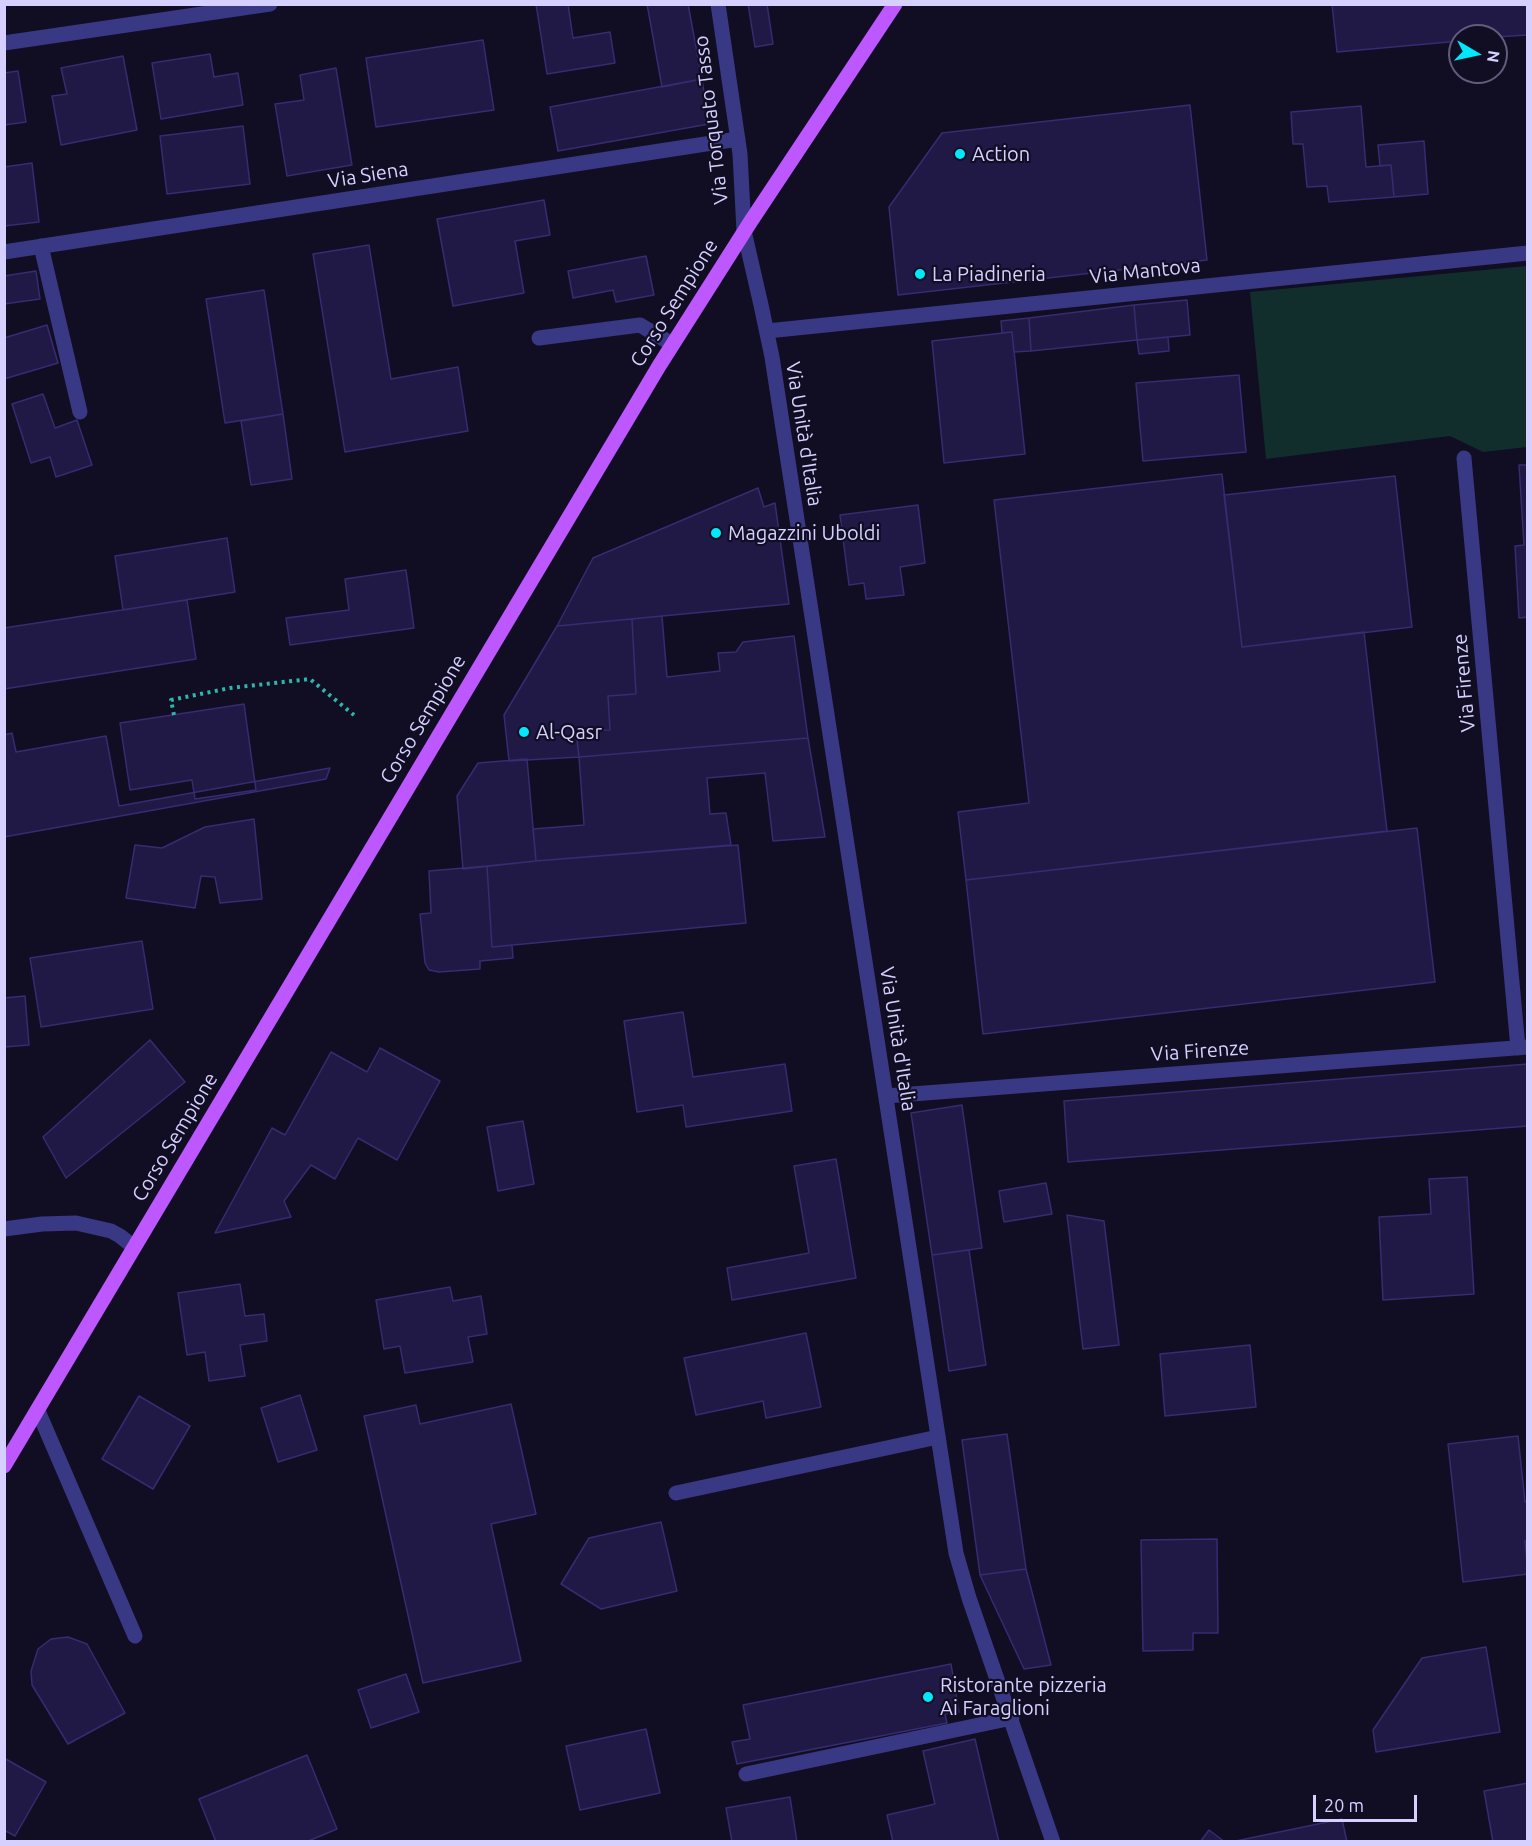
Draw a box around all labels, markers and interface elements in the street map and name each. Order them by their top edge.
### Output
north arrow [1448,24,1508,84]
street label: Via Torquato Tasso [689,34,733,206]
text: N [1484,49,1504,64]
place label: Action [972,142,1030,166]
marker: Action [953,147,967,161]
street label: Via Siena [326,157,410,193]
street label: Corso Sempione [625,235,723,371]
street label: Via Mantova [1088,253,1202,289]
place label: La Piadineria [932,262,1046,286]
marker: La Piadineria [913,267,927,281]
street label: Via Unità d'Italia [781,360,827,508]
place label: Magazzini Uboldi [728,521,880,545]
marker: Magazzini Uboldi [709,526,723,540]
street label: Via Firenze [1448,633,1480,733]
street label: Corso Sempione [375,650,471,788]
place label: Al-Qasr [536,720,602,744]
marker: Al-Qasr [517,725,531,739]
street label: Via Unità d'Italia [875,965,921,1113]
street label: Via Firenze [1150,1036,1250,1066]
street label: Corso Sempione [127,1068,223,1206]
place label: Ristorante pizzeria Ai Faraglioni [940,1673,1107,1720]
marker: Ristorante pizzeria Ai Faraglioni [921,1690,935,1704]
scale bar [1316,1783,1420,1821]
text: 20 m [1324,1795,1364,1815]

